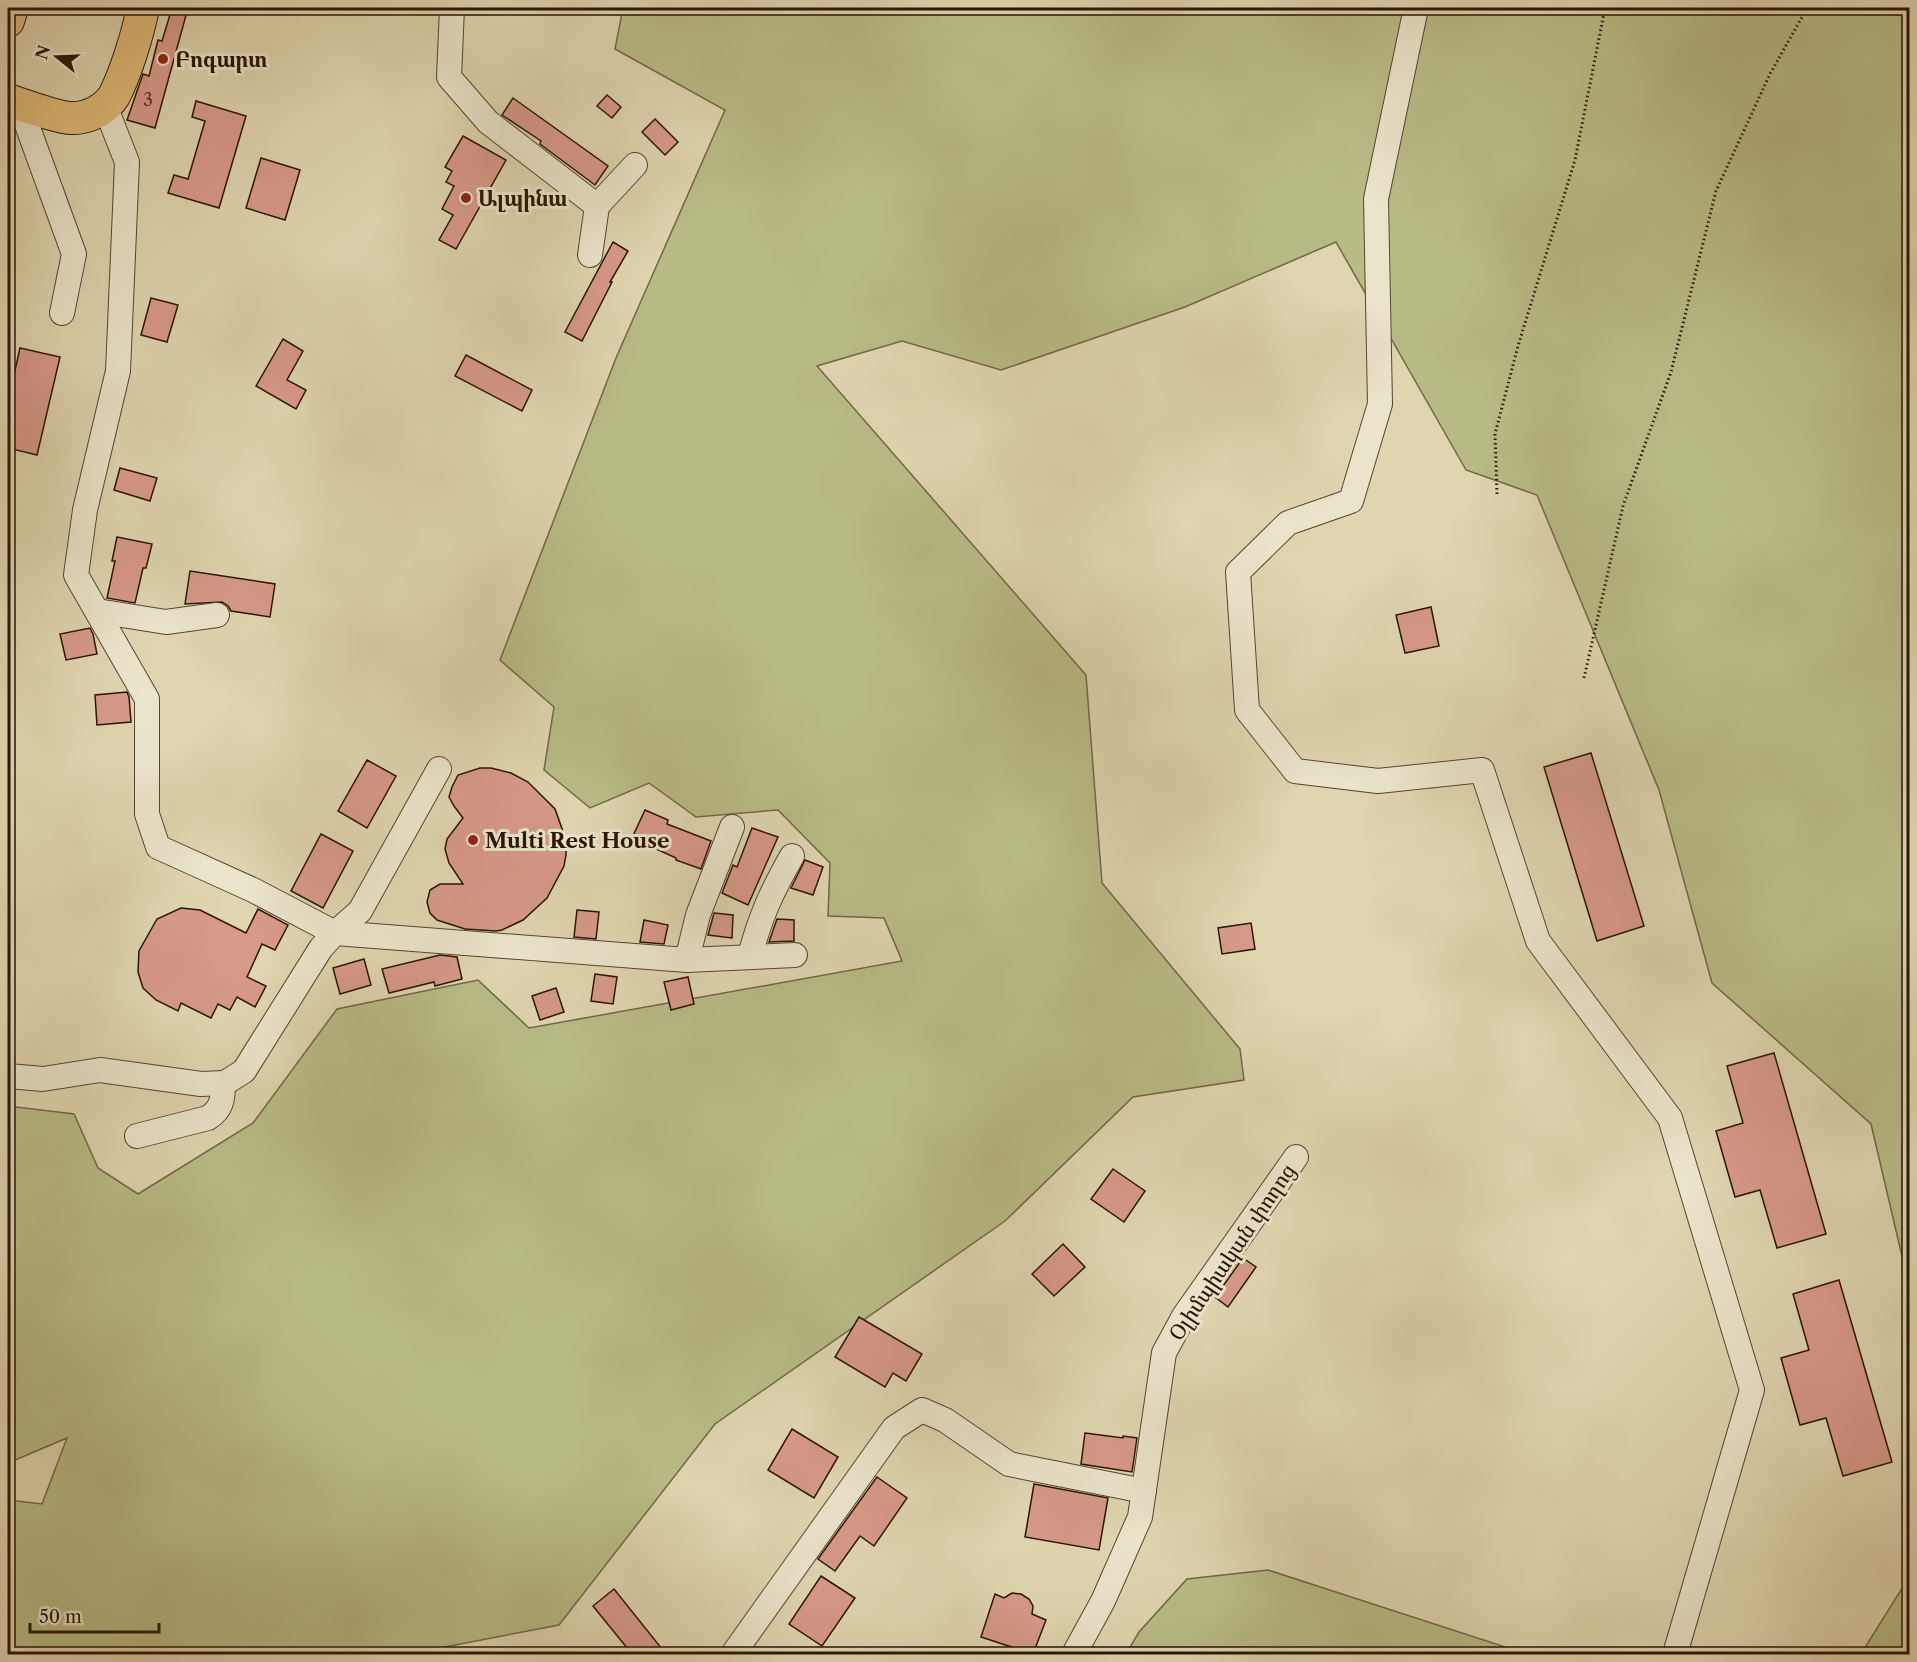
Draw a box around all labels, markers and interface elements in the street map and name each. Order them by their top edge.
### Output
north arrow [27,27,87,87]
text: N [31,43,54,62]
place label: Բոգարտ [175,47,267,73]
marker: Բոգարտ [156,52,170,66]
house number: 3 [143,89,153,111]
place label: Ալպինա [478,186,567,212]
marker: Ալպինա [459,191,473,205]
place label: Multi Rest House [485,828,670,853]
marker: Multi Rest House [466,833,480,847]
street label: Օլիմպիական փողոց [1164,1159,1301,1346]
scale bar [30,1596,159,1634]
text: 50 m [39,1606,82,1628]

